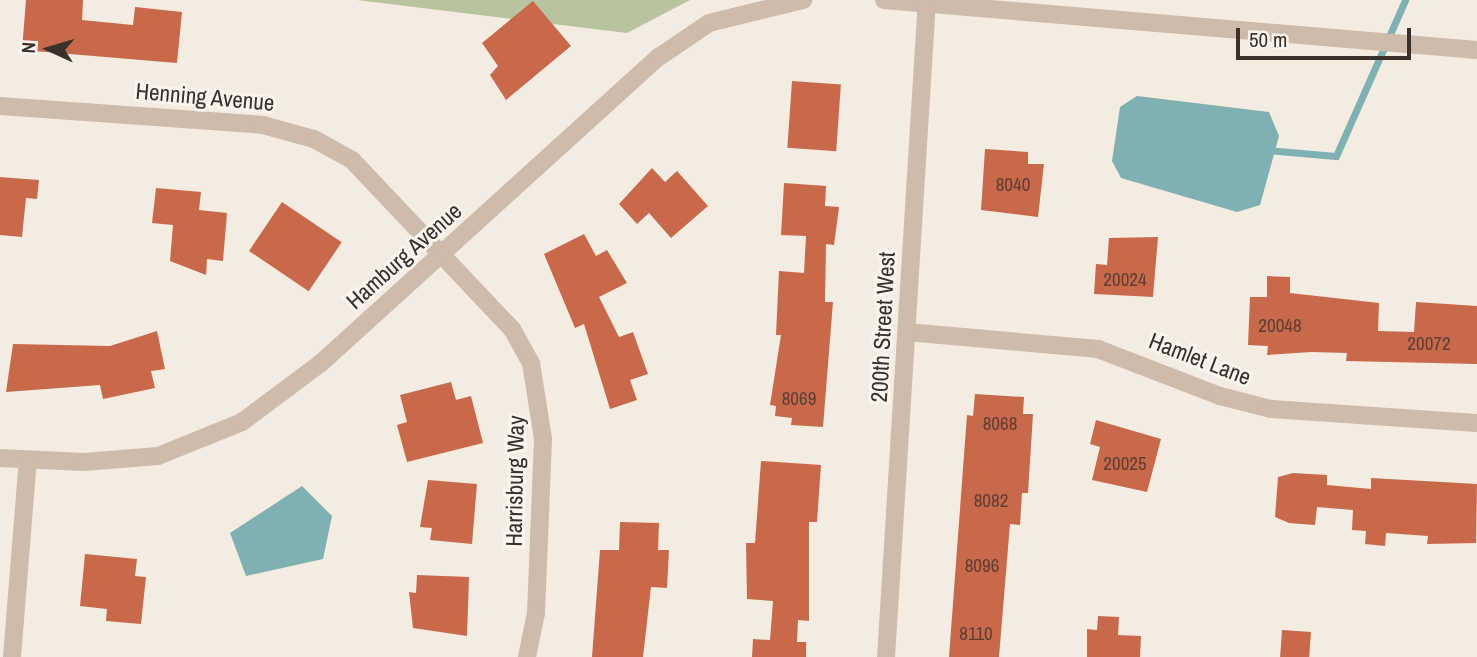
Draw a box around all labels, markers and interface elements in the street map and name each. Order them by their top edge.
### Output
north arrow [14,14,84,84]
scale bar [1239,14,1414,58]
text: 50 m [1249,25,1287,54]
text: N [15,41,41,54]
street label: Henning Avenue [134,77,276,117]
house number: 8040 [996,174,1030,196]
street label: Hamburg Avenue [340,197,468,315]
street label: 200th Street West [865,251,901,403]
house number: 20024 [1103,269,1147,291]
house number: 20048 [1258,315,1302,337]
street label: Hamlet Lane [1145,327,1255,391]
house number: 20072 [1407,333,1451,355]
house number: 8069 [782,388,816,410]
house number: 8068 [983,413,1017,435]
street label: Harrisburg Way [500,415,530,547]
house number: 20025 [1103,453,1147,475]
house number: 8082 [974,490,1008,512]
house number: 8096 [965,555,999,577]
house number: 8110 [959,623,993,645]

